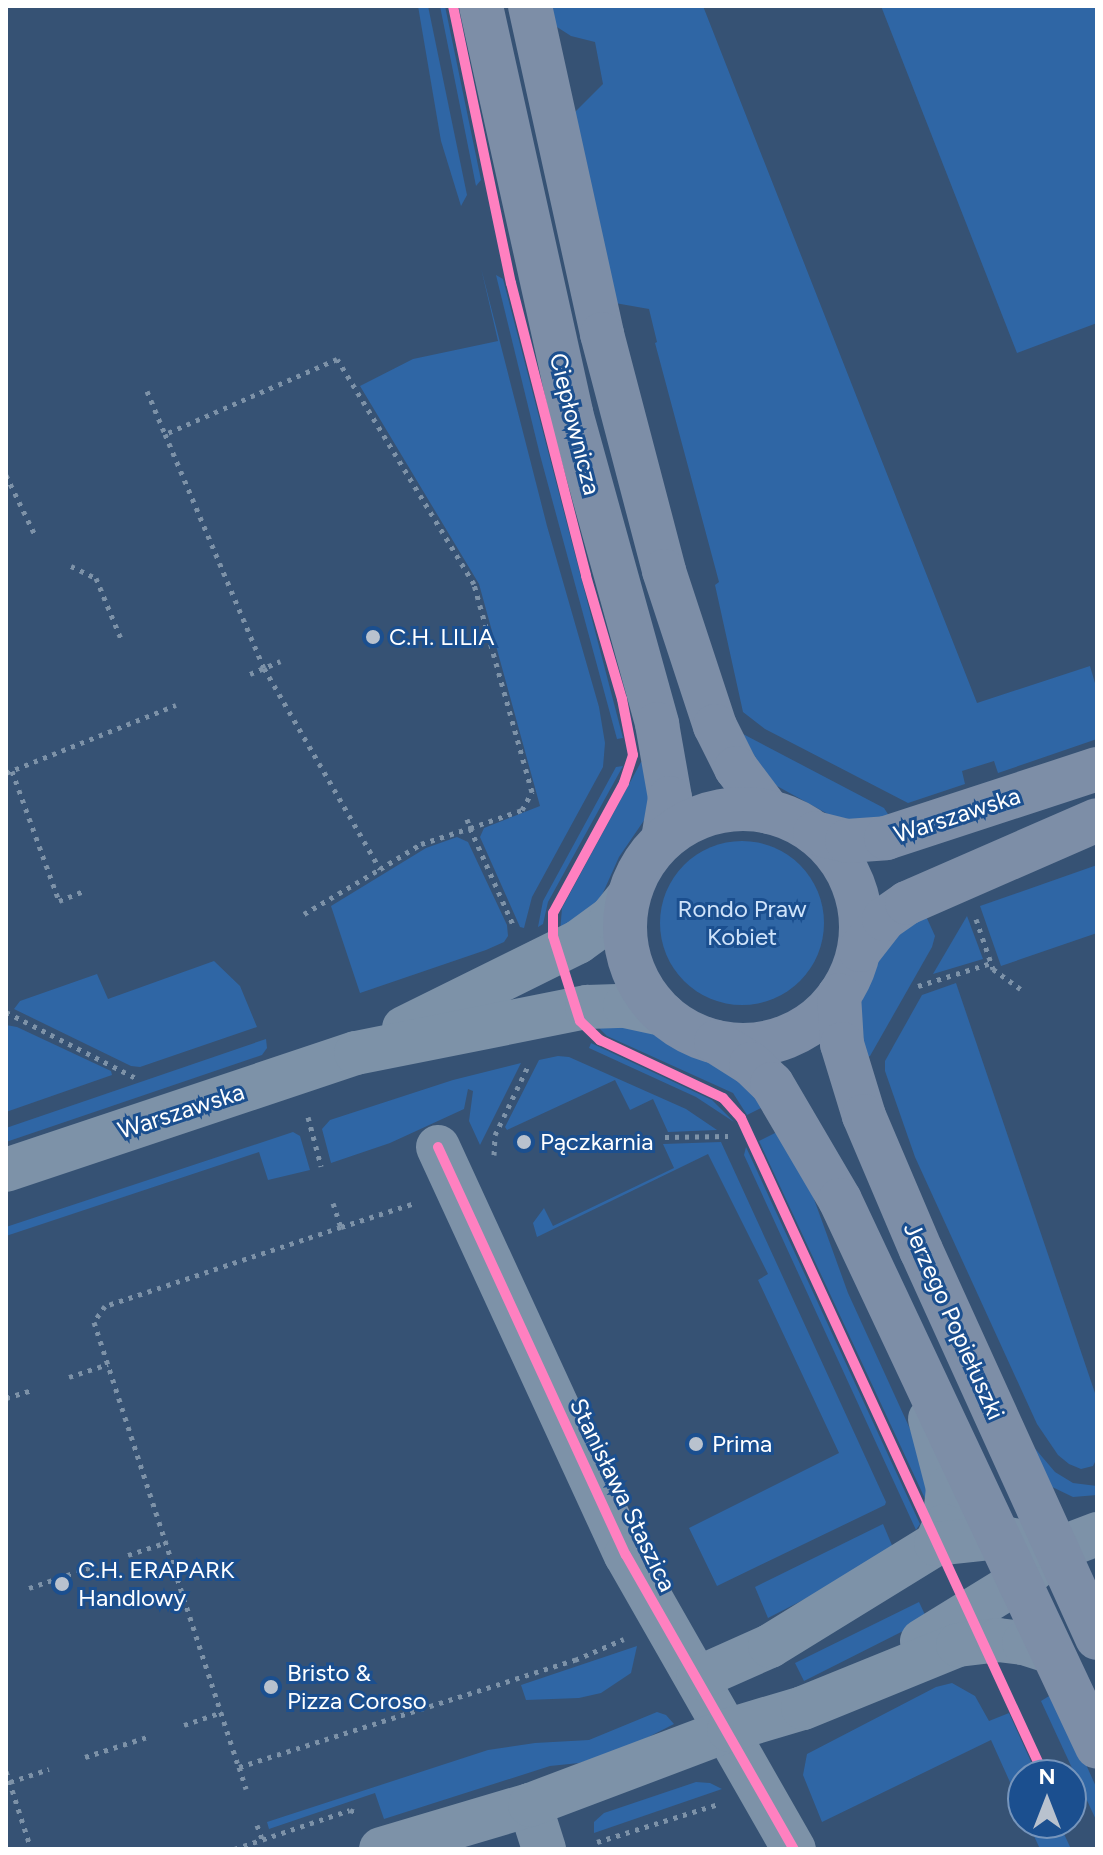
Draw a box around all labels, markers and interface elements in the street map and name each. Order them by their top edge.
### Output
street label: Ciepłownicza [543,350,607,498]
place label: C.H. LILIA [389,623,494,651]
marker: C.H. LILIA [364,628,382,646]
street label: Warszawska [890,781,1024,849]
park label: Rondo Praw Kobiet [677,895,807,951]
street label: Warszawska [114,1077,248,1145]
place label: Pączkarnia [540,1128,654,1156]
marker: Pączkarnia [515,1133,533,1151]
street label: Jerzego Popiełuszki [897,1218,1011,1424]
street label: Stanisława Staszica [564,1394,682,1596]
place label: Prima [712,1430,772,1458]
marker: Prima [687,1435,705,1453]
place label: C.H. ERAPARK Handlowy [78,1556,235,1612]
marker: C.H. ERAPARK Handlowy [53,1575,71,1593]
place label: Bristo & Pizza Coroso [287,1659,427,1715]
marker: Bristo & Pizza Coroso [262,1678,280,1696]
north arrow [1007,1759,1087,1839]
text: N [1038,1763,1056,1790]

